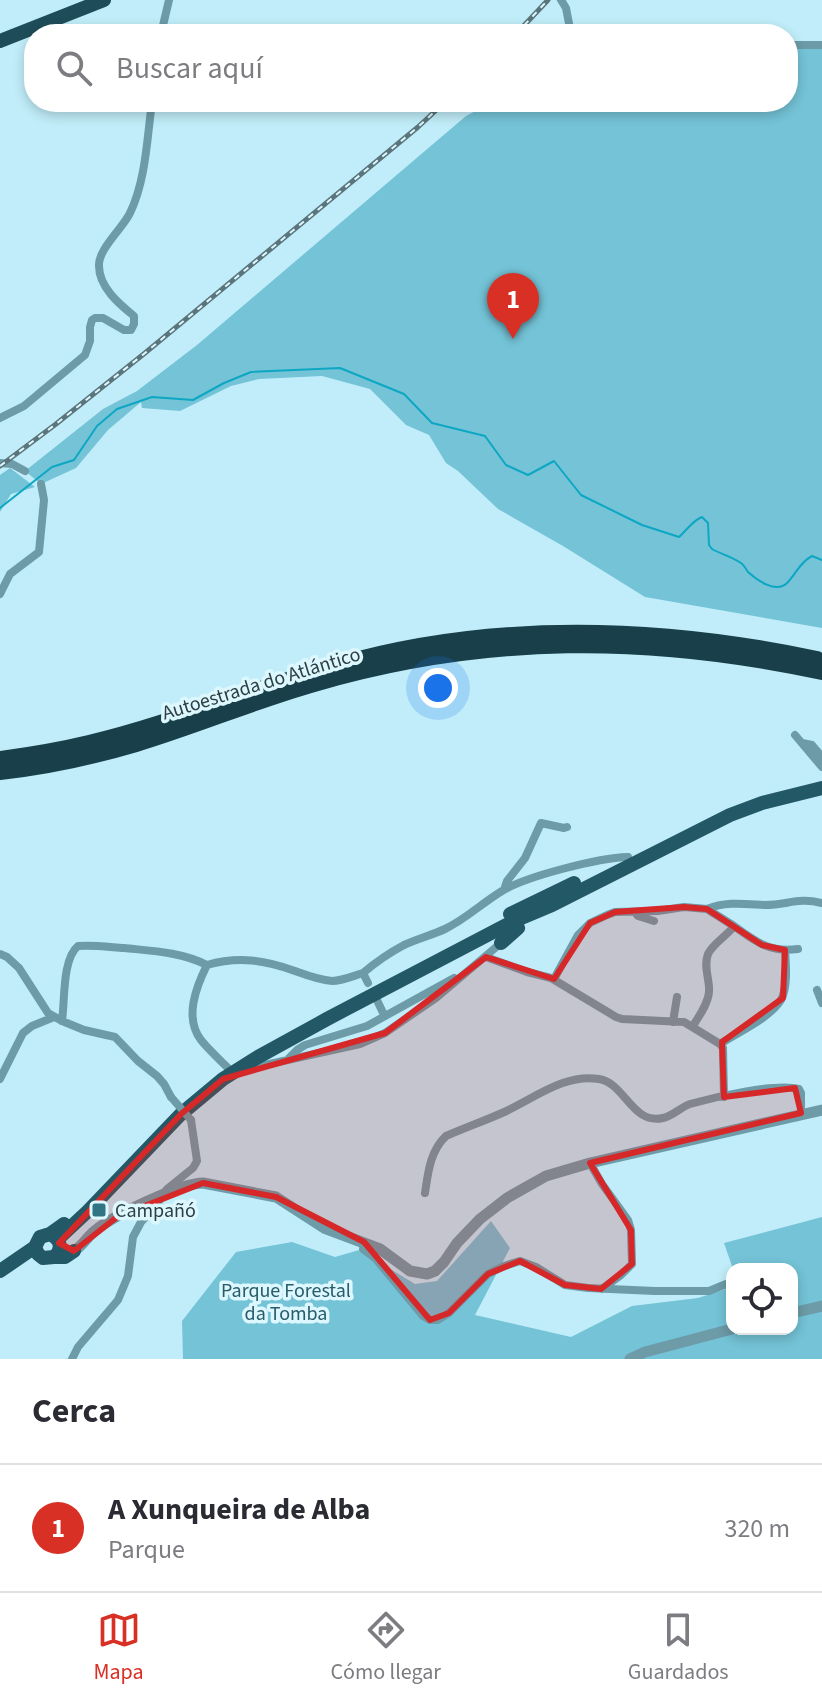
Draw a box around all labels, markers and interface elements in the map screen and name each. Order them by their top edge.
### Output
search box [24,24,798,112]
icon: search [52,46,96,90]
text: Buscar aquí [116,47,263,90]
pin: 1 [487,273,539,339]
street label: Autoestrada do Atlántico [159,640,364,727]
your location [418,668,458,708]
place label: Campañó [115,1197,196,1225]
marker: Campañó [90,1201,108,1219]
map controls [726,1263,798,1335]
button: locate [726,1263,798,1335]
park label: Parque Forestal da Tomba [221,1277,351,1328]
text: Cerca [32,1387,116,1436]
text: A Xunqueira de Alba [108,1488,370,1531]
text: 1 [51,1510,65,1547]
text: 320 m [724,1510,790,1547]
text: Parque [108,1531,185,1568]
tab: Mapa [93,1608,144,1688]
tab: Cómo llegar [330,1608,441,1688]
tab: Guardados [628,1608,729,1688]

